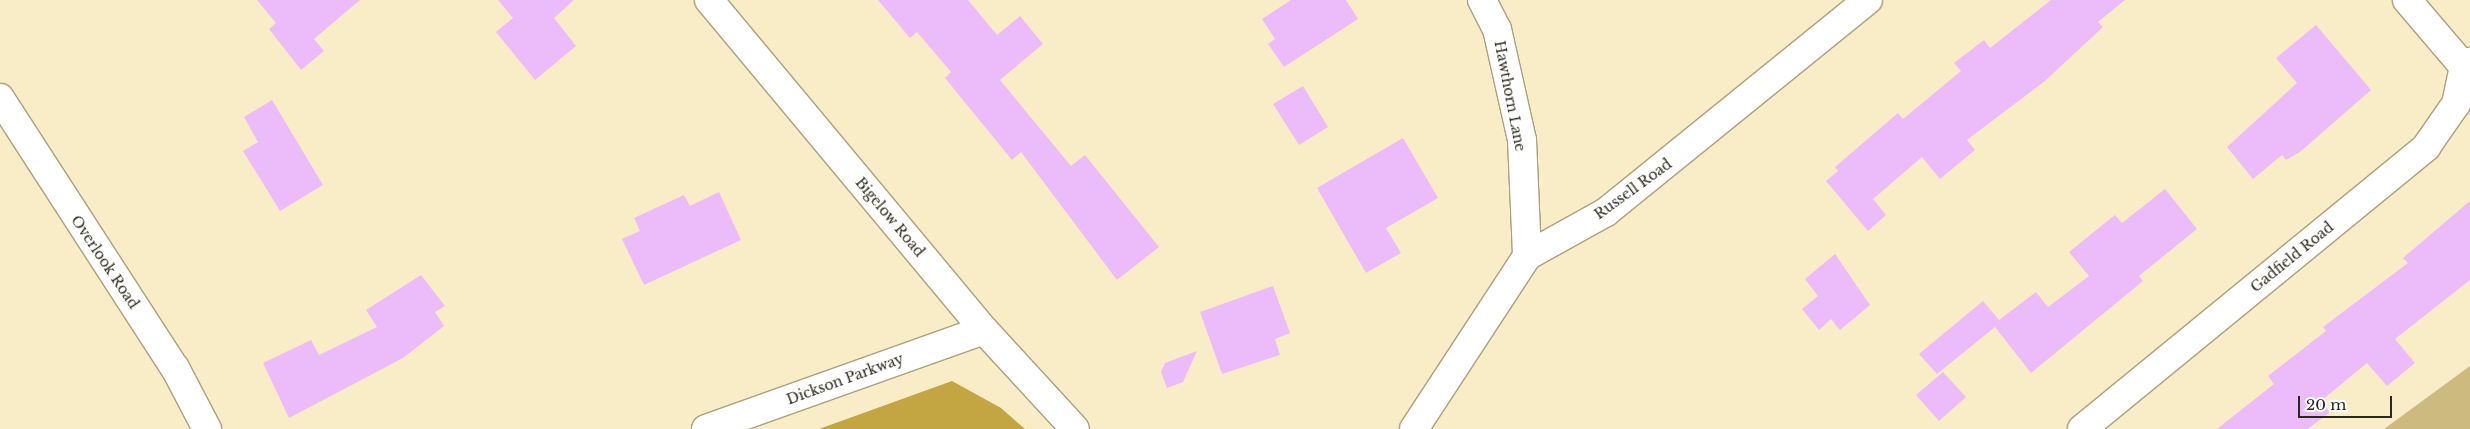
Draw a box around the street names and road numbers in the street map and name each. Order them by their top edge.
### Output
street label: Hawthorn Lane [1491,39,1529,153]
street label: Russell Road [1591,155,1675,223]
street label: Bigelow Road [852,174,928,260]
street label: Overlook Road [68,212,142,312]
street label: Gadfield Road [2247,218,2337,296]
street label: Dickson Parkway [784,350,906,408]

